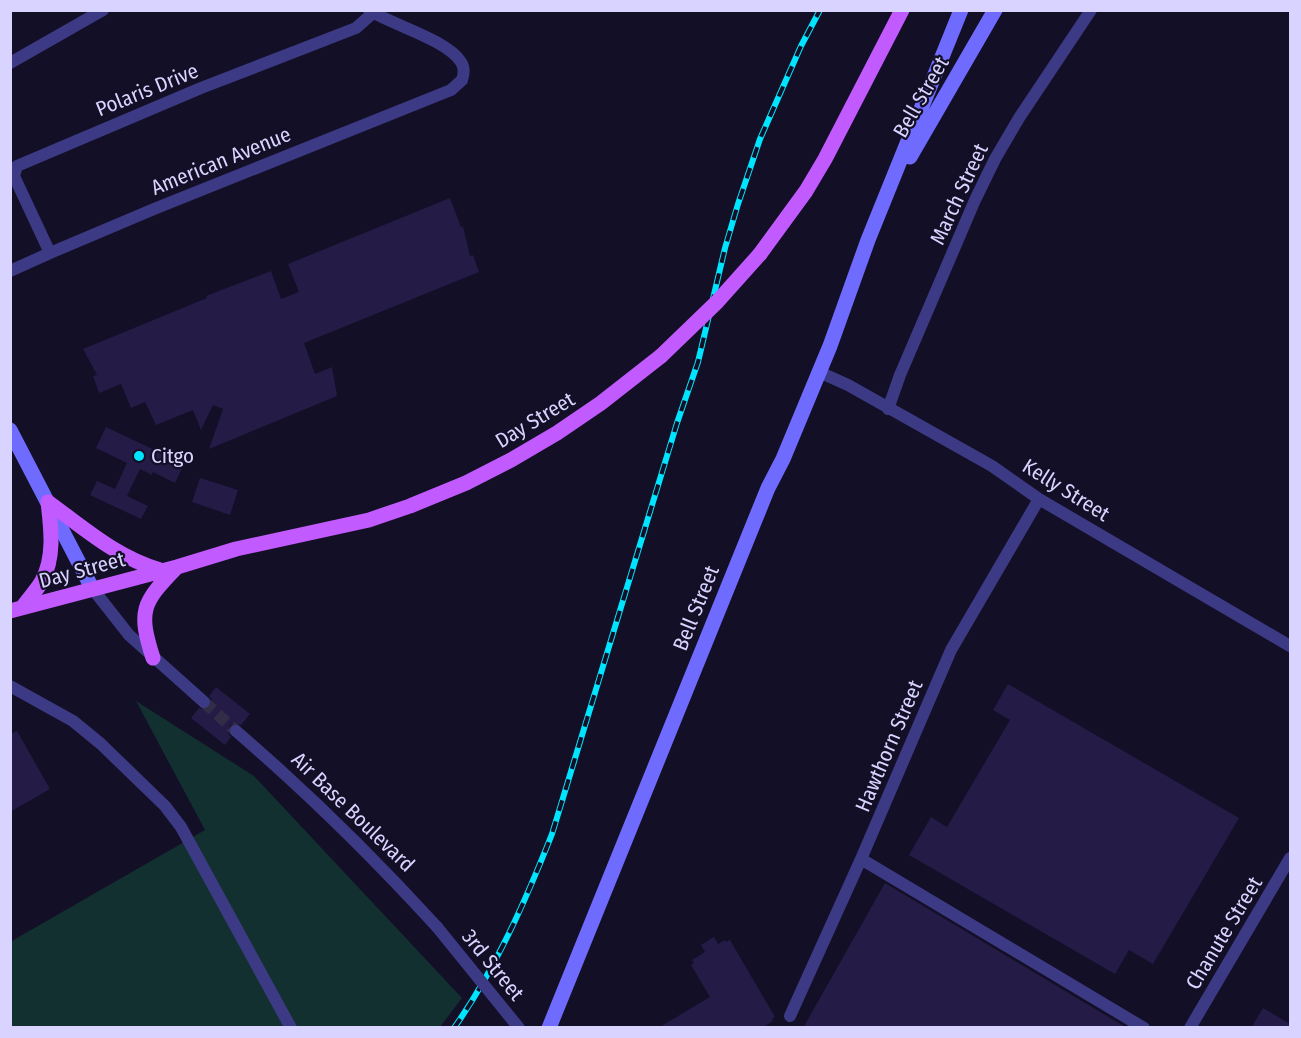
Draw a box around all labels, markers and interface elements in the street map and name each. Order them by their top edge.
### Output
street label: Bell Street [887,52,955,142]
street label: Polaris Drive [92,58,202,122]
street label: American Avenue [147,121,295,201]
street label: March Street [924,139,994,249]
street label: Day Street [491,386,579,454]
place label: Citgo [151,443,194,469]
marker: Citgo [132,449,146,463]
street label: Kelly Street [1018,453,1115,527]
street label: Day Street [36,546,128,594]
street label: Bell Street [667,562,725,654]
street label: Hawthorn Street [850,676,928,816]
street label: Air Base Boulevard [286,747,420,877]
street label: Chanute Street [1180,872,1268,994]
street label: 3rd Street [456,924,530,1006]

